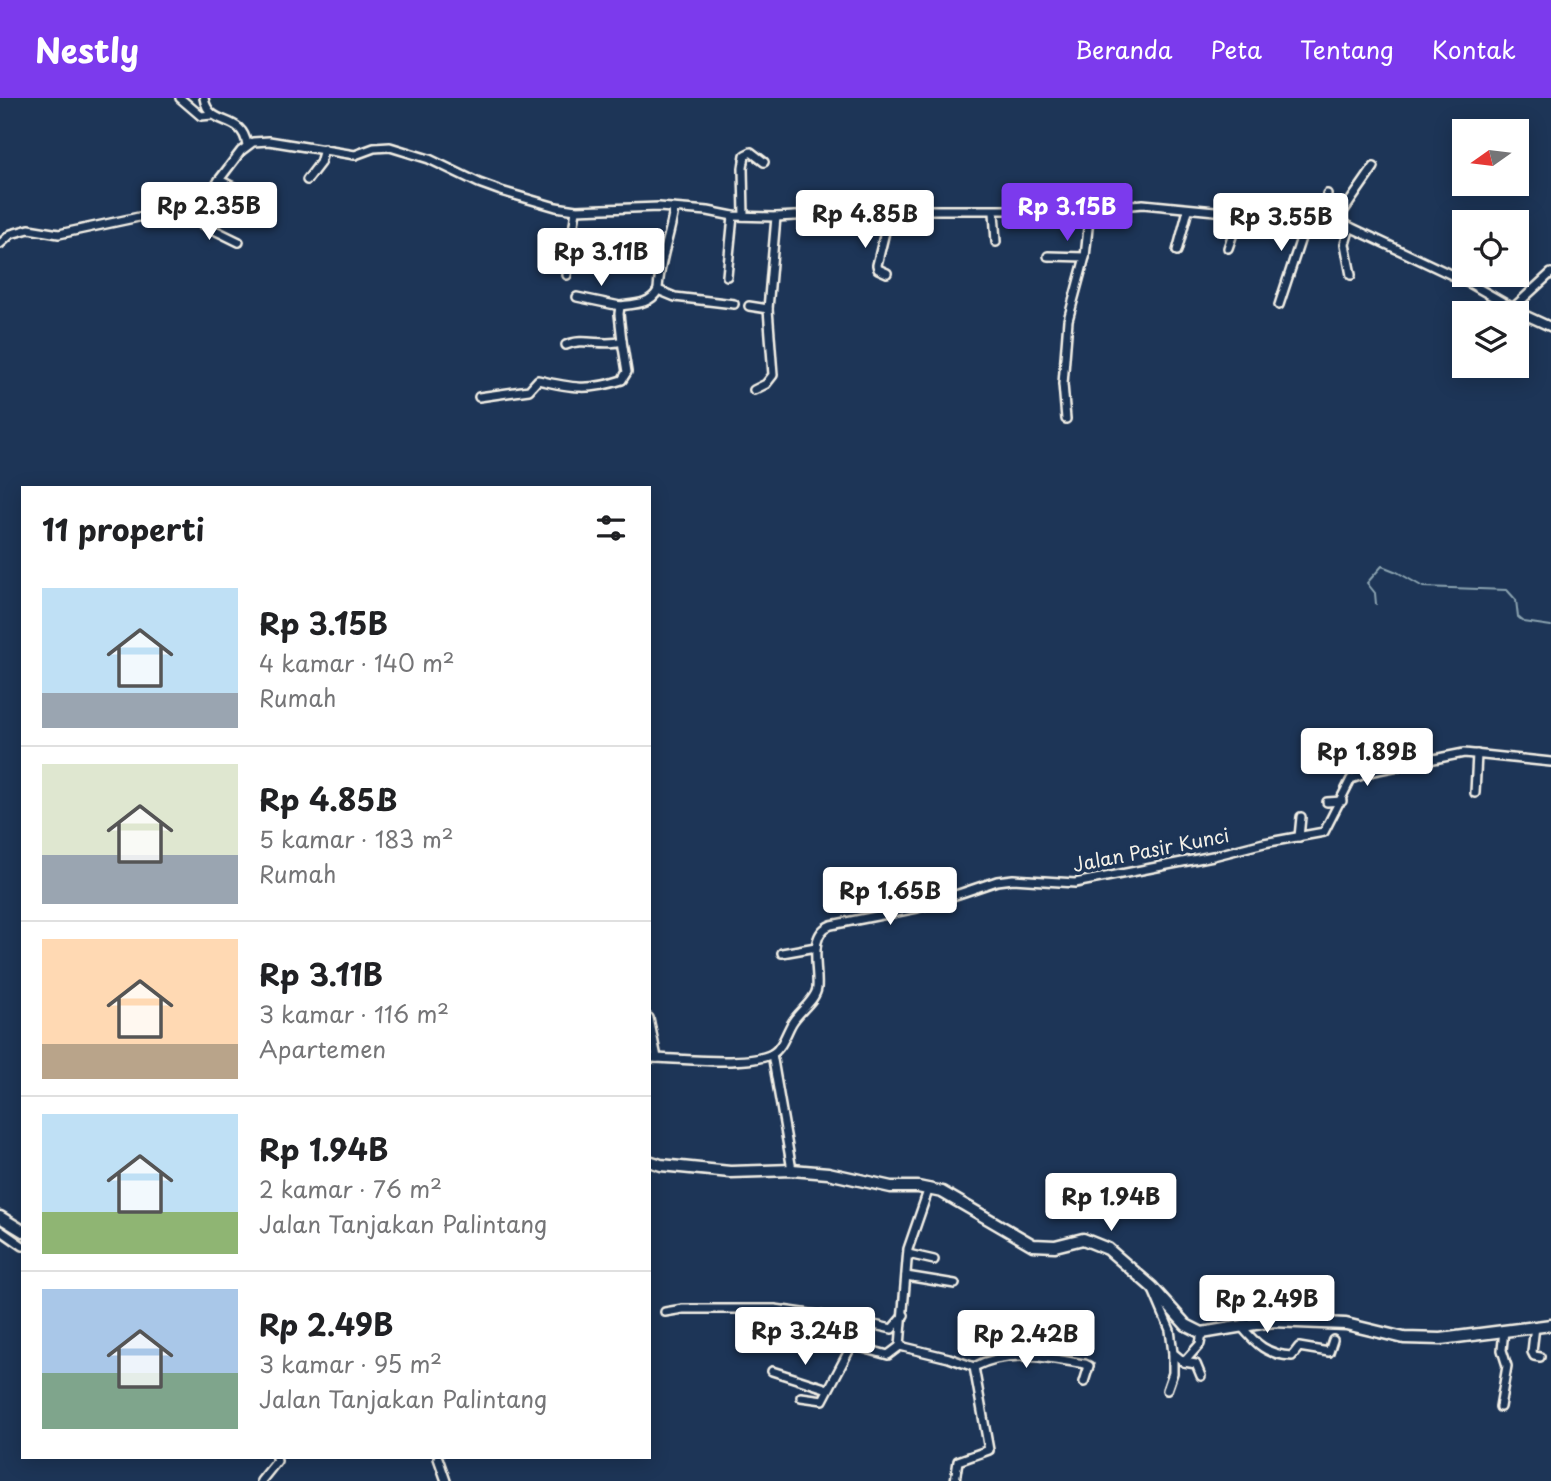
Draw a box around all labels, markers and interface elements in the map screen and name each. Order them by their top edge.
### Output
text: Nestly [35,24,139,74]
text: Beranda [1075,31,1172,67]
text: Peta [1210,31,1262,67]
text: Tentang [1300,31,1394,67]
text: Kontak [1432,31,1516,67]
north arrow [1452,119,1530,196]
map controls [1452,119,1529,378]
pin: Rp 2.35B [137,183,281,242]
pin: Rp 3.15B [995,184,1139,243]
text: Rp 2.35B [157,187,261,222]
text: Rp 3.15B [1018,188,1117,223]
pin: Rp 4.85B [793,190,937,250]
pin: Rp 3.55B [1209,194,1353,253]
text: Rp 4.85B [812,195,918,230]
text: Rp 3.55B [1229,198,1333,233]
button: locate [1452,210,1529,287]
pin: Rp 3.11B [529,228,673,288]
text: Rp 3.11B [553,233,649,268]
button: layers [1452,301,1529,378]
text: 11 properti [42,506,204,551]
icon: filters [592,509,630,547]
text: Rp 3.15B [259,600,388,645]
icon: home [98,616,182,700]
text: 4 kamar · 140 m² [259,645,455,680]
text: Rumah [259,680,336,715]
pin: Rp 1.89B [1295,728,1439,788]
text: Rp 1.89B [1317,733,1417,768]
text: Rp 4.85B [259,776,398,821]
icon: home [98,792,182,876]
street label: Jalan Pasir Kunci [1070,820,1231,878]
text: 5 kamar · 183 m² [259,821,454,856]
text: Rumah [259,856,336,891]
pin: Rp 1.65B [818,868,962,927]
text: Rp 1.65B [839,872,941,907]
text: Rp 3.11B [259,951,383,996]
icon: home [98,967,182,1051]
text: 3 kamar · 116 m² [259,996,449,1031]
text: Apartemen [259,1031,386,1066]
text: Rp 1.94B [259,1126,389,1171]
icon: home [98,1142,182,1226]
text: 2 kamar · 76 m² [259,1171,442,1206]
pin: Rp 1.94B [1039,1174,1183,1233]
text: Rp 1.94B [1061,1178,1161,1213]
text: Jalan Tanjakan Palintang [259,1206,547,1241]
pin: Rp 2.49B [1195,1276,1339,1335]
text: Rp 2.49B [1215,1280,1319,1315]
text: Rp 2.49B [259,1301,393,1346]
pin: Rp 3.24B [733,1308,877,1367]
pin: Rp 2.42B [954,1310,1098,1370]
text: Rp 3.24B [751,1312,859,1347]
text: Rp 2.42B [974,1315,1078,1350]
icon: home [98,1317,182,1401]
text: 3 kamar · 95 m² [259,1346,442,1381]
text: Jalan Tanjakan Palintang [259,1381,547,1416]

